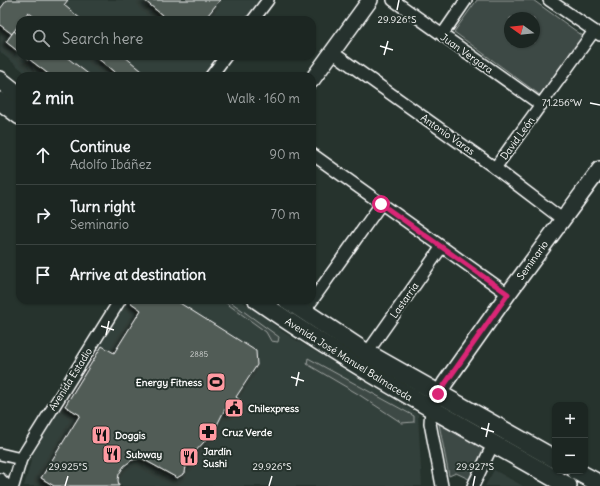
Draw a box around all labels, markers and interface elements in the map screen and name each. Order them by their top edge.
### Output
north arrow [504,12,540,48]
text: 29.926°S [378,13,417,26]
search box [16,16,316,60]
icon: search [30,27,52,49]
text: Search here [62,29,143,48]
street label: Juan Vergara [438,31,496,76]
text: 2 min [32,87,74,109]
text: Walk · 160 m [227,90,300,107]
text: 71.256°W [542,96,582,109]
street label: Antonio Varas [418,111,478,158]
street label: David León [497,114,538,162]
text: Continue [70,137,131,156]
icon: ahead [32,144,54,166]
text: 90 m [269,146,300,163]
text: Adolfo Ibáñez [70,156,152,173]
route start [372,195,390,213]
text: Turn right [70,197,135,216]
icon: right [32,204,54,226]
text: 70 m [271,206,300,223]
text: Seminario [70,216,129,233]
street label: Seminario [514,238,551,282]
icon: arrive [32,264,54,286]
text: Arrive at destination [70,265,206,284]
street label: Lastarria [387,280,422,321]
street label: Avenida José Manuel Balmaceda [283,315,415,404]
street label: Avenida Estadio [46,345,95,413]
house number: 2885 [190,349,208,359]
sports icon: Energy Fitness [205,371,227,393]
place label: Energy Fitness [136,376,202,389]
route end [429,385,447,403]
public building icon: Chilexpress [223,397,245,419]
place label: Chilexpress [248,402,300,415]
map controls [552,402,588,474]
button: + [552,402,588,438]
pharmacy icon: Cruz Verde [197,421,219,443]
restaurant icon: Doggis [90,424,112,446]
place label: Cruz Verde [222,426,273,439]
place label: Doggis [115,429,146,442]
button: − [552,438,588,474]
restaurant icon: Subway [101,443,123,465]
place label: Jardín Sushi [203,445,232,470]
restaurant icon: Jardín Sushi [178,446,200,468]
place label: Subway [126,448,162,461]
text: 29.925°S [49,460,88,473]
text: 29.926°S [253,460,292,473]
text: 29.927°S [456,460,494,473]

